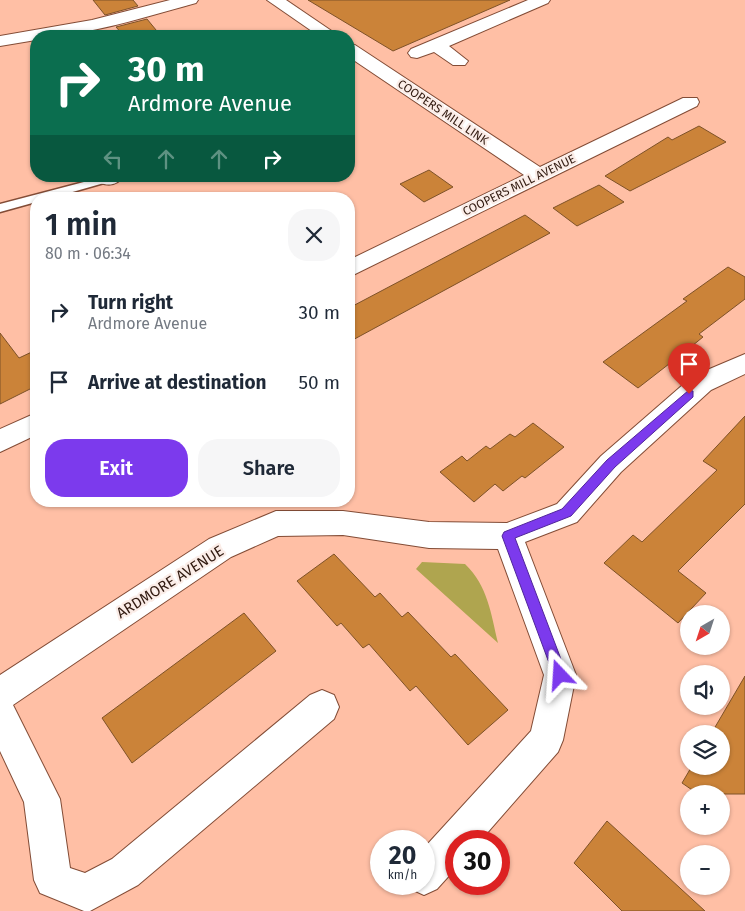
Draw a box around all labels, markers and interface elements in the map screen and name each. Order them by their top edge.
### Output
text: 30 m [128,48,205,90]
icon: right [45,50,110,115]
street label: COOPERS MILL LINK [395,77,492,148]
text: Ardmore Avenue [128,90,292,117]
icon: left [99,145,127,173]
icon: ahead [152,145,180,173]
icon: ahead [205,145,233,173]
icon: right [258,145,286,173]
street label: COOPERS MILL AVENUE [460,152,578,218]
text: 1 min [45,207,117,243]
button: close [288,209,340,261]
text: 80 m · 06:34 [45,244,131,263]
text: Turn right [88,291,173,314]
icon: right [45,298,73,326]
text: 30 m [299,301,340,324]
text: Ardmore Avenue [88,314,207,333]
pin [668,343,710,394]
icon: arrive [675,350,703,378]
icon: arrive [45,368,73,396]
text: Arrive at destination [88,371,267,394]
text: 50 m [299,371,340,394]
button: Exit [45,439,188,497]
button: Share [198,439,340,497]
street label: ARDMORE AVENUE [113,542,227,622]
north arrow [680,605,730,655]
map controls [680,605,730,895]
position arrow [533,648,585,700]
button: sound [680,665,730,715]
button: layers [680,725,730,775]
button: + [680,785,730,835]
speed limit sign: 30 [445,830,510,895]
text: 20 [389,841,416,871]
button: − [680,845,730,895]
text: km/h [388,868,417,882]

